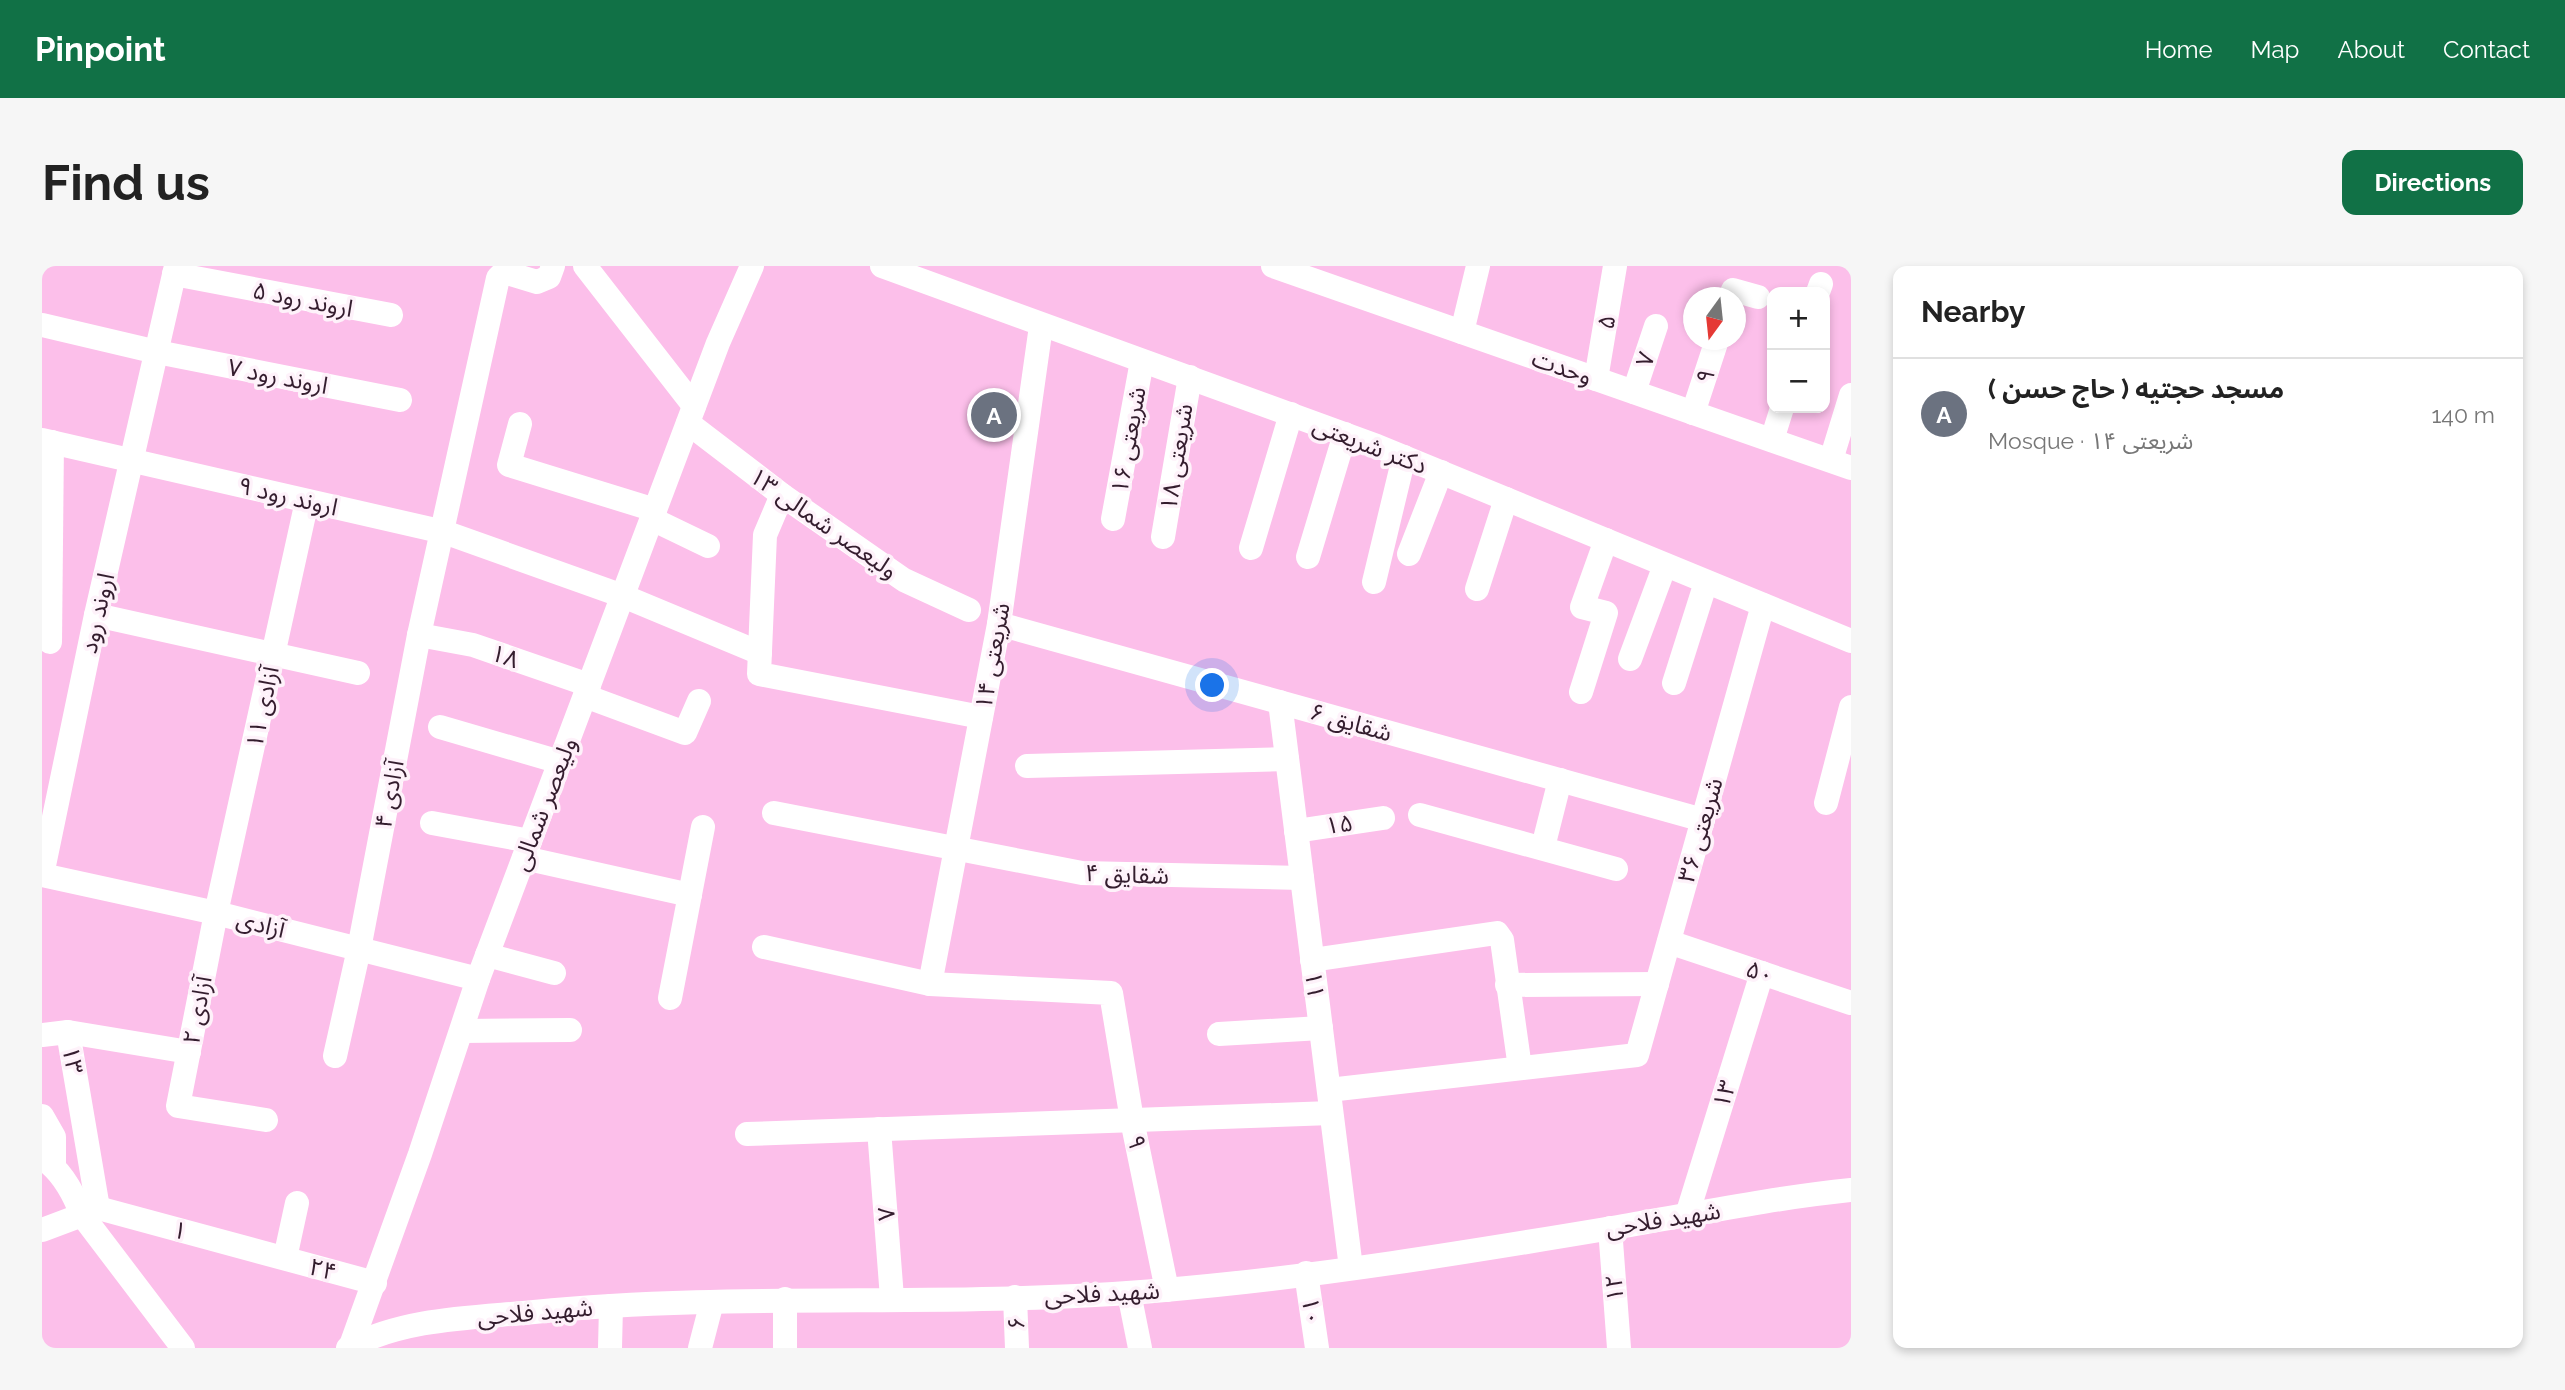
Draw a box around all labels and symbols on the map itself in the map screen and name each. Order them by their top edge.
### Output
street label: اروند رود ۵ [250,275,356,323]
north arrow [1683,287,1746,350]
street label: ۵ [1591,313,1621,331]
street label: وحدت [1528,343,1596,391]
street label: ۷ [1629,348,1661,370]
street label: اروند رود ۷ [225,352,331,400]
street label: ۹ [1689,365,1721,387]
street label: شریعتی ۱۶ [1104,385,1152,495]
pin: A [971,389,1017,441]
street label: شریعتی ۱۸ [1153,402,1199,512]
street label: دکتر شریعتی [1309,410,1431,480]
street label: ولیعصر شمالی ۱۳ [744,461,904,585]
street label: اروند رود ۹ [235,470,341,522]
street label: اروند رود [74,570,120,656]
street label: شریعتی ۱۴ [968,601,1016,711]
street label: ۱۸ [487,638,523,674]
street label: آزادی ۱۱ [239,663,285,751]
your location [1195,668,1229,702]
street label: شقایق ۶ [1306,696,1395,748]
street label: ولیعصر شمالی [505,733,583,875]
street label: آزادی ۴ [368,756,410,831]
street label: شریعتی ۳۶ [1671,774,1729,886]
street label: ۱۵ [1323,808,1355,840]
street label: شقایق ۴ [1084,858,1170,891]
street label: آزادی [234,904,289,944]
street label: ۵۰ [1742,954,1778,990]
street label: ۱۱ [1299,970,1331,1000]
street label: آزادی ۲ [176,972,218,1047]
street label: ۱۳ [56,1044,90,1076]
street label: ۱۳ [1706,1077,1742,1111]
street label: ۹ [1121,1132,1153,1152]
street label: شهید فلاحی [1604,1196,1722,1242]
street label: ۷ [871,1206,901,1222]
street label: ۱ [170,1214,190,1246]
street label: ۲۴ [306,1251,340,1287]
street label: ۱۲ [1599,1273,1629,1303]
street label: شهید فلاحی [1043,1275,1161,1311]
street label: شهید فلاحی [476,1293,594,1331]
street label: ۱۰ [1296,1295,1328,1327]
street label: ۶ [1001,1315,1031,1331]

